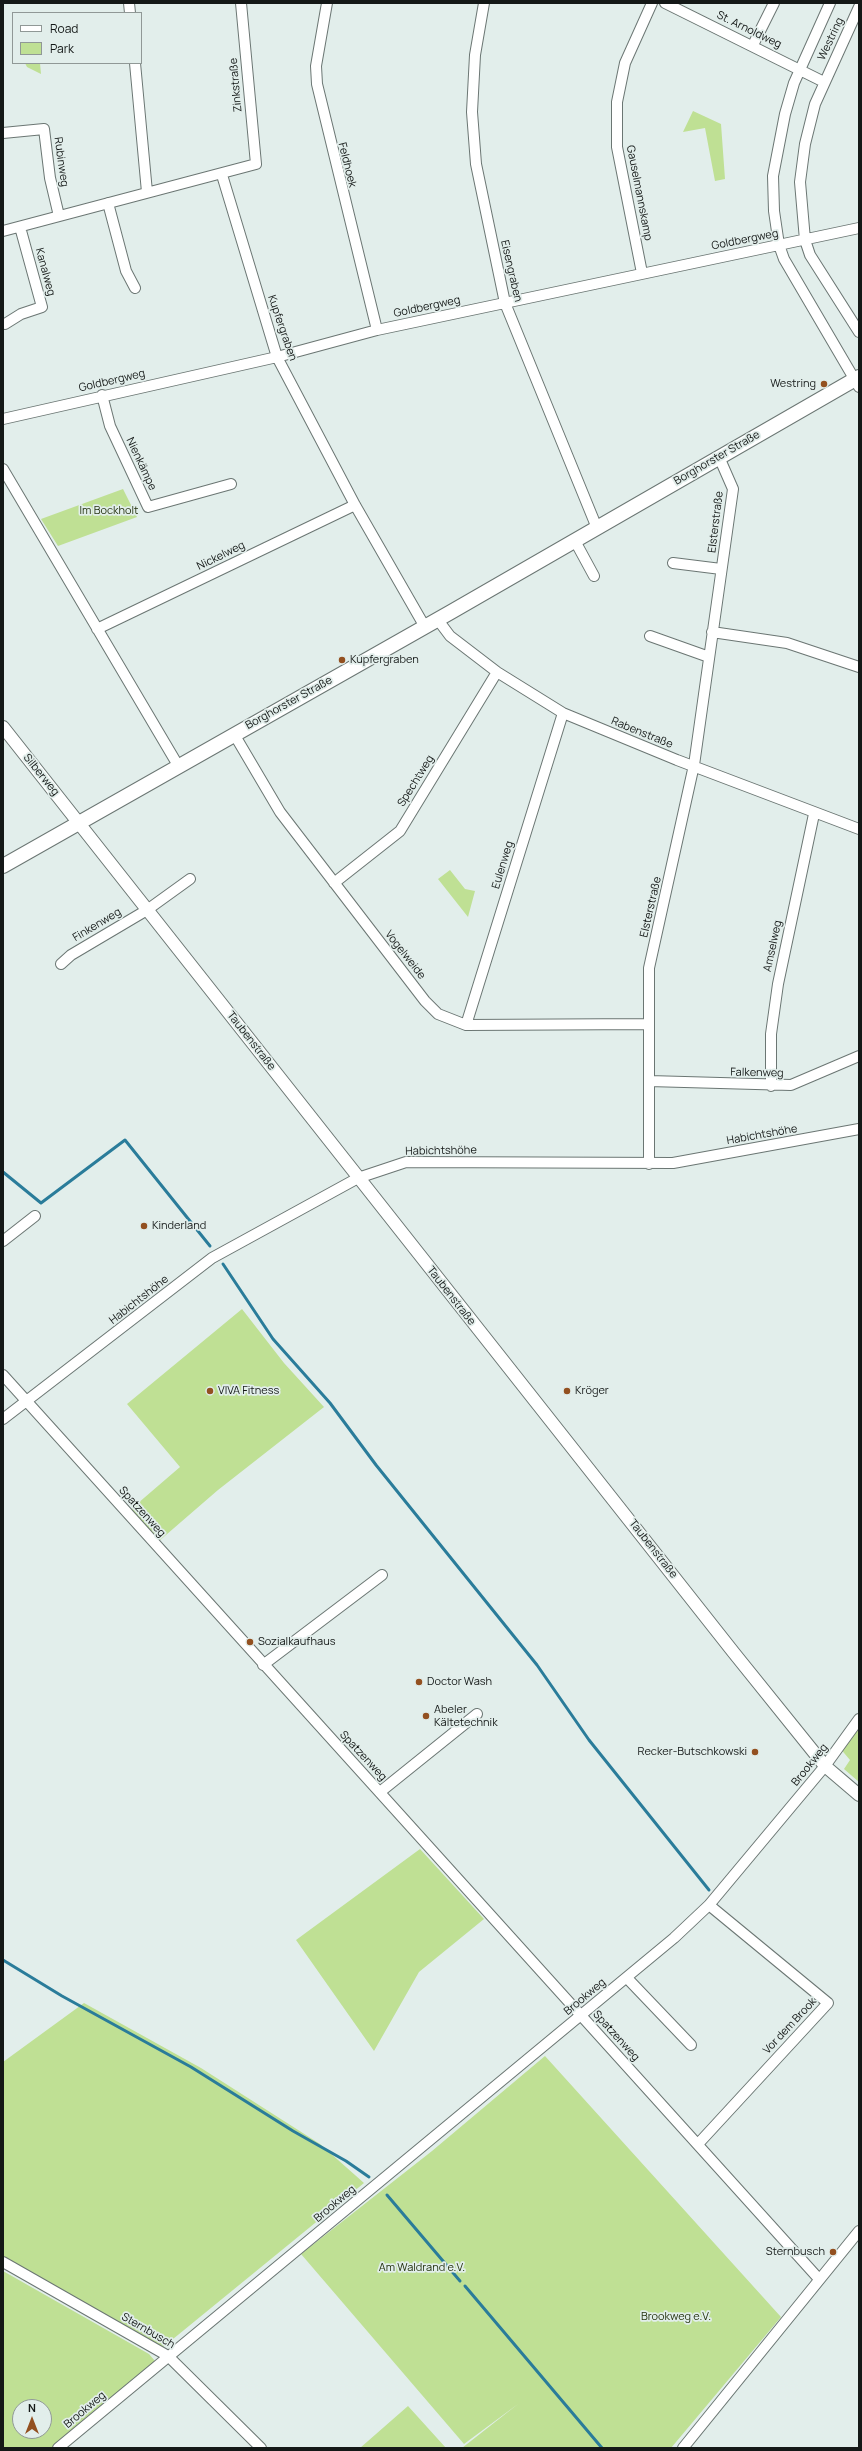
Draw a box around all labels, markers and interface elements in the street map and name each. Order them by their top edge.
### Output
street label: St. Arnoldweg [714,9,784,51]
legend [12,12,142,64]
street label: Westring [815,15,847,63]
text: Road [50,20,78,37]
text: Park [50,40,74,57]
street label: Zinkstraße [227,57,245,113]
street label: Rubinweg [51,136,71,188]
street label: Feldhoek [335,141,359,189]
street label: Gauselmannskamp [623,144,655,242]
street label: Goldbergweg [711,227,779,253]
street label: Eisengraben [497,239,525,303]
street label: Kanalweg [32,247,58,297]
street label: Kupfergraben [265,293,299,363]
street label: Goldbergweg [393,294,461,320]
street label: Goldbergweg [78,367,146,395]
place label: Westring [770,377,816,391]
marker: Westring [819,379,829,389]
street label: Borghorster Straße [672,428,762,488]
street label: Nienkämpe [123,436,159,492]
street label: Elsterstraße [706,490,726,554]
park label: Im Bockholt [80,504,138,518]
street label: Nickelweg [195,539,247,573]
place label: Kupfergraben [350,653,419,667]
marker: Kupfergraben [337,655,347,665]
street label: Borghorster Straße [243,674,335,732]
street label: Rabenstraße [609,715,675,751]
street label: Silberweg [20,751,62,799]
street label: Spechtweg [395,753,437,809]
street label: Eulenweg [489,839,517,891]
street label: Elsterstraße [638,875,664,939]
street label: Finkenweg [70,905,124,945]
street label: Amselweg [761,919,785,973]
street label: Vogelweide [382,928,428,982]
street label: Taubenstraße [224,1009,278,1073]
street label: Falkenweg [730,1066,784,1080]
street label: Habichtshöhe [726,1122,798,1148]
street label: Habichtshöhe [405,1144,477,1158]
place label: Kinderland [152,1219,206,1233]
marker: Kinderland [139,1221,149,1231]
street label: Taubenstraße [424,1264,478,1328]
street label: Habichtshöhe [107,1273,171,1327]
place label: VIVA Fitness [218,1384,279,1398]
place label: Kröger [575,1384,609,1398]
marker: VIVA Fitness [205,1386,215,1396]
marker: Kröger [562,1386,572,1396]
street label: Spatzenweg [116,1484,168,1540]
street label: Taubenstraße [626,1517,680,1581]
place label: Sozialkaufhaus [258,1635,335,1649]
marker: Sozialkaufhaus [245,1637,255,1647]
place label: Doctor Wash [427,1675,492,1689]
marker: Doctor Wash [414,1677,424,1687]
place label: Abeler Kältetechnik [434,1703,498,1729]
marker: Abeler Kältetechnik [421,1711,431,1721]
street label: Spatzenweg [337,1728,389,1784]
street label: Brookweg [789,1741,831,1789]
place label: Recker-Butschkowski [637,1745,747,1759]
marker: Recker-Butschkowski [750,1747,760,1757]
street label: Brookweg [562,1976,608,2018]
street label: Vor dem Brook [761,1995,819,2057]
street label: Spatzenweg [590,2008,642,2064]
street label: Brookweg [312,2183,358,2225]
place label: Sternbusch [766,2245,825,2259]
marker: Sternbusch [828,2247,838,2257]
park label: Am Waldrand e.V. [379,2261,465,2275]
street label: Sternbusch [119,2310,177,2352]
park label: Brookweg e.V. [641,2310,711,2324]
street label: Brookweg [62,2389,108,2431]
north arrow [12,2399,52,2439]
text: N [28,2400,36,2415]

